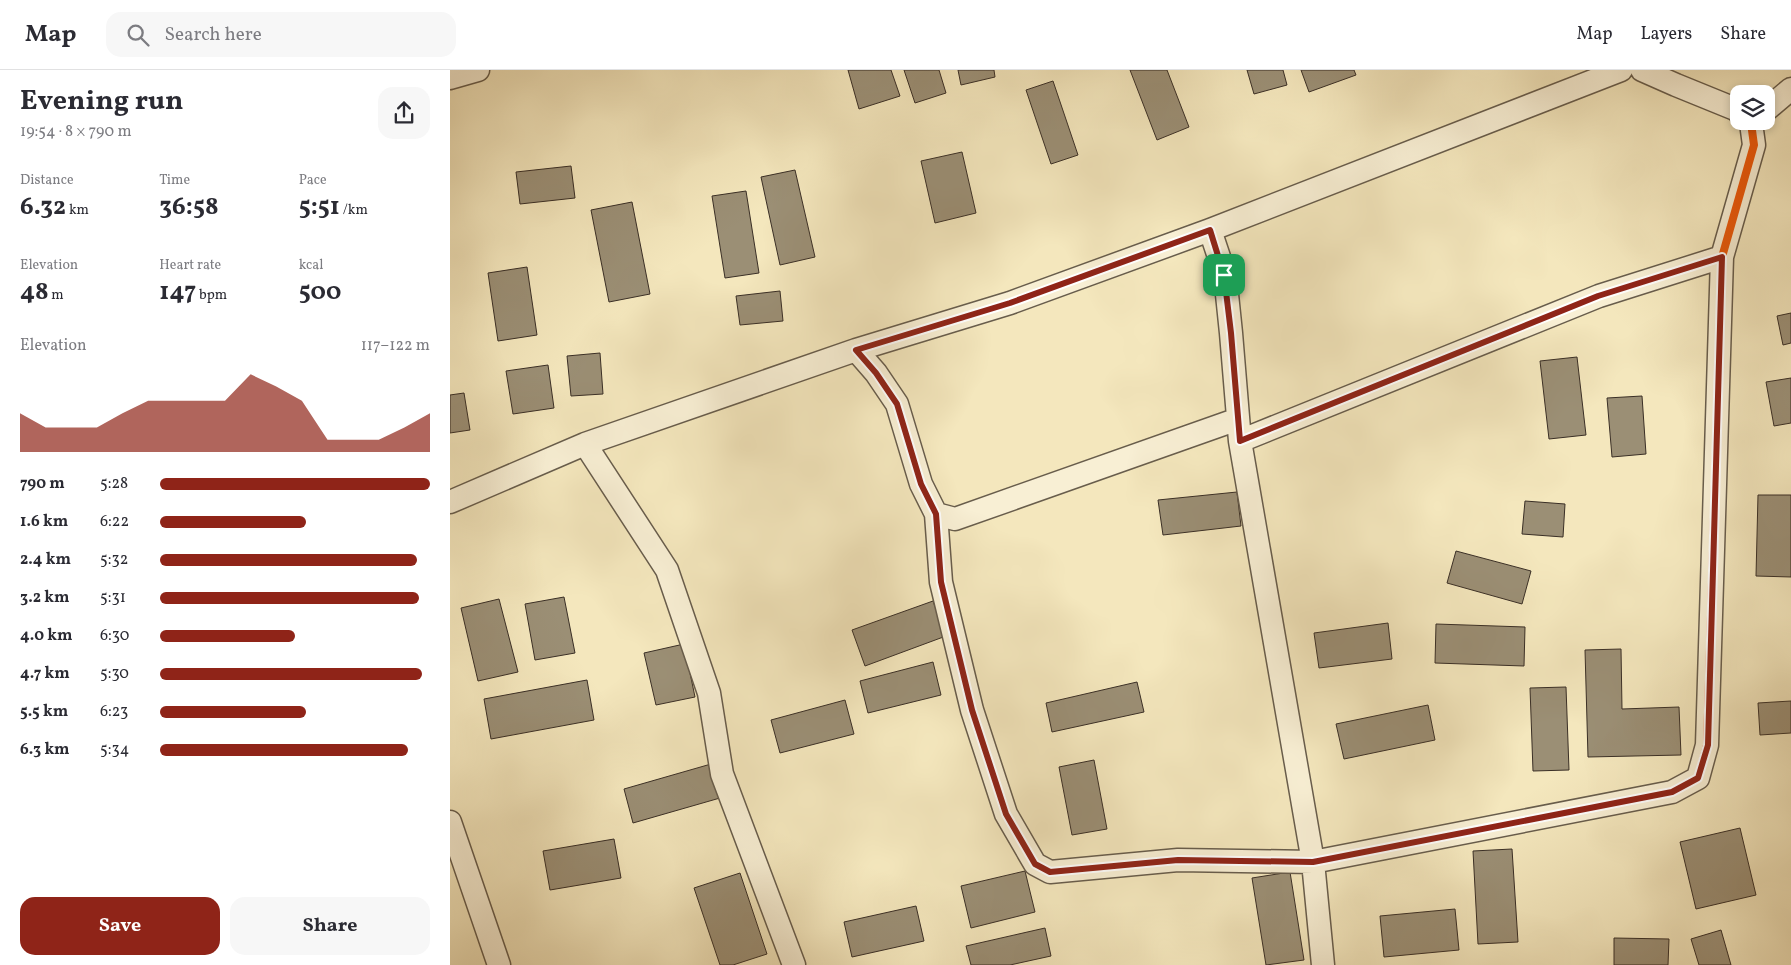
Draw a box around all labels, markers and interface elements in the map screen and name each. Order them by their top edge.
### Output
search box [106,12,456,57]
text: Map [25,18,76,52]
icon: search [124,21,152,49]
text: Search here [164,22,262,48]
text: Map [1576,22,1612,47]
text: Layers [1640,22,1692,47]
text: Share [1720,22,1766,47]
text: Evening run [20,82,184,121]
map controls [1730,85,1775,130]
button: layers [1730,85,1775,130]
button: share [378,87,430,139]
text: 19:54 · 8 × 790 m [20,121,132,143]
text: Distance [20,171,74,190]
text: Time [159,171,190,190]
text: Pace [299,171,327,190]
text: 6.32 [20,190,66,225]
text: 36:58 [159,190,219,225]
text: 5:51 [299,190,340,225]
text: km [66,201,89,220]
text: /km [340,201,368,220]
pin [1203,254,1245,296]
text: Elevation [20,256,78,275]
text: Heart rate [159,256,221,275]
text: kcal [299,256,324,275]
icon: arrive [1210,261,1238,289]
text: 48 [20,275,49,310]
text: 147 [159,275,196,310]
text: 500 [299,275,341,310]
text: m [49,286,64,305]
text: bpm [196,286,227,305]
text: Elevation [20,335,87,357]
text: 117–122 m [361,335,430,357]
text: 790 m [20,473,65,495]
text: 5:28 [100,473,128,495]
text: 1.6 km [20,511,68,533]
text: 6:22 [100,511,129,533]
text: 2.4 km [20,549,71,571]
text: 5:32 [100,549,128,571]
text: 3.2 km [20,587,69,609]
text: 5:31 [100,587,126,609]
text: 4.0 km [20,625,72,647]
text: 6:30 [100,625,129,647]
text: 4.7 km [20,663,70,685]
text: 5:30 [100,663,129,685]
text: 5.5 km [20,701,68,723]
text: 6:23 [100,701,128,723]
text: 6.3 km [20,739,70,761]
text: 5:34 [100,739,129,761]
button: Save [20,897,220,955]
button: Share [230,897,430,955]

